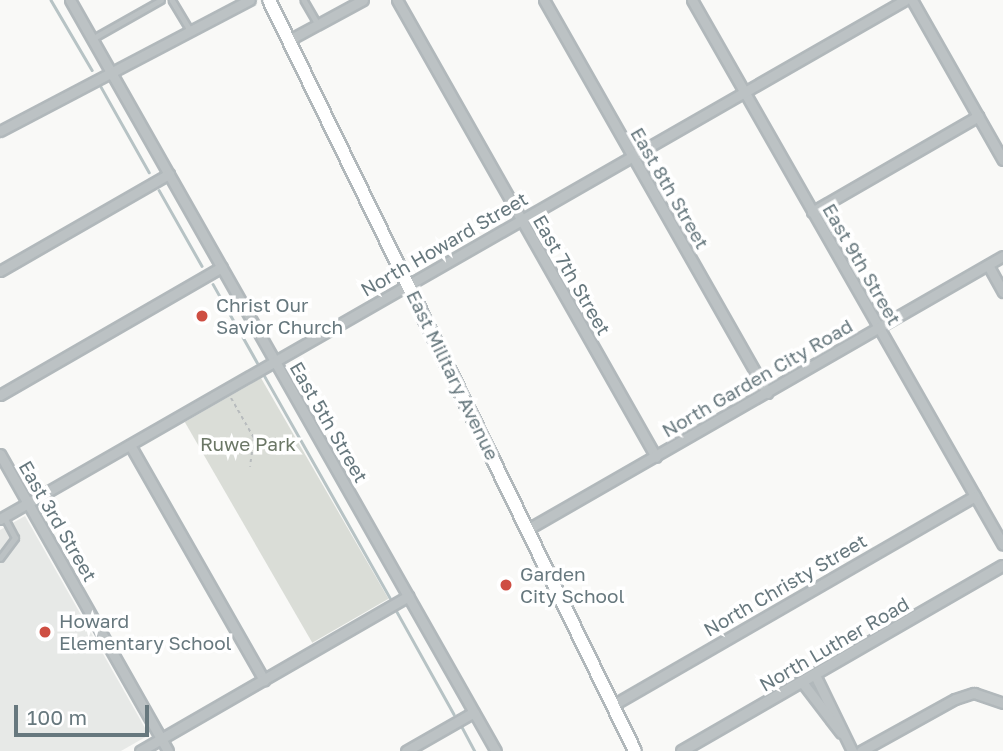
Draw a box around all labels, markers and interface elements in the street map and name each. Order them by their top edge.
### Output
street label: East 8th Street [626,123,714,253]
street label: North Howard Street [356,187,532,301]
street label: East 9th Street [818,199,906,329]
street label: East 7th Street [528,211,616,339]
street label: East Military Avenue [402,286,504,464]
place label: Christ Our Savior Church [216,294,343,338]
marker: Christ Our Savior Church [194,308,210,324]
street label: North Garden City Road [658,314,856,442]
street label: East 5th Street [285,357,373,487]
park label: Ruwe Park [200,433,296,455]
street label: East 3rd Street [14,457,102,585]
street label: North Christy Street [699,529,871,641]
place label: Garden City School [520,563,624,607]
marker: Garden City School [498,577,514,593]
street label: North Luther Road [755,592,913,696]
place label: Howard Elementary School [59,610,232,654]
marker: Howard Elementary School [37,624,53,640]
scale bar [18,692,152,736]
text: 100 m [27,704,87,730]

